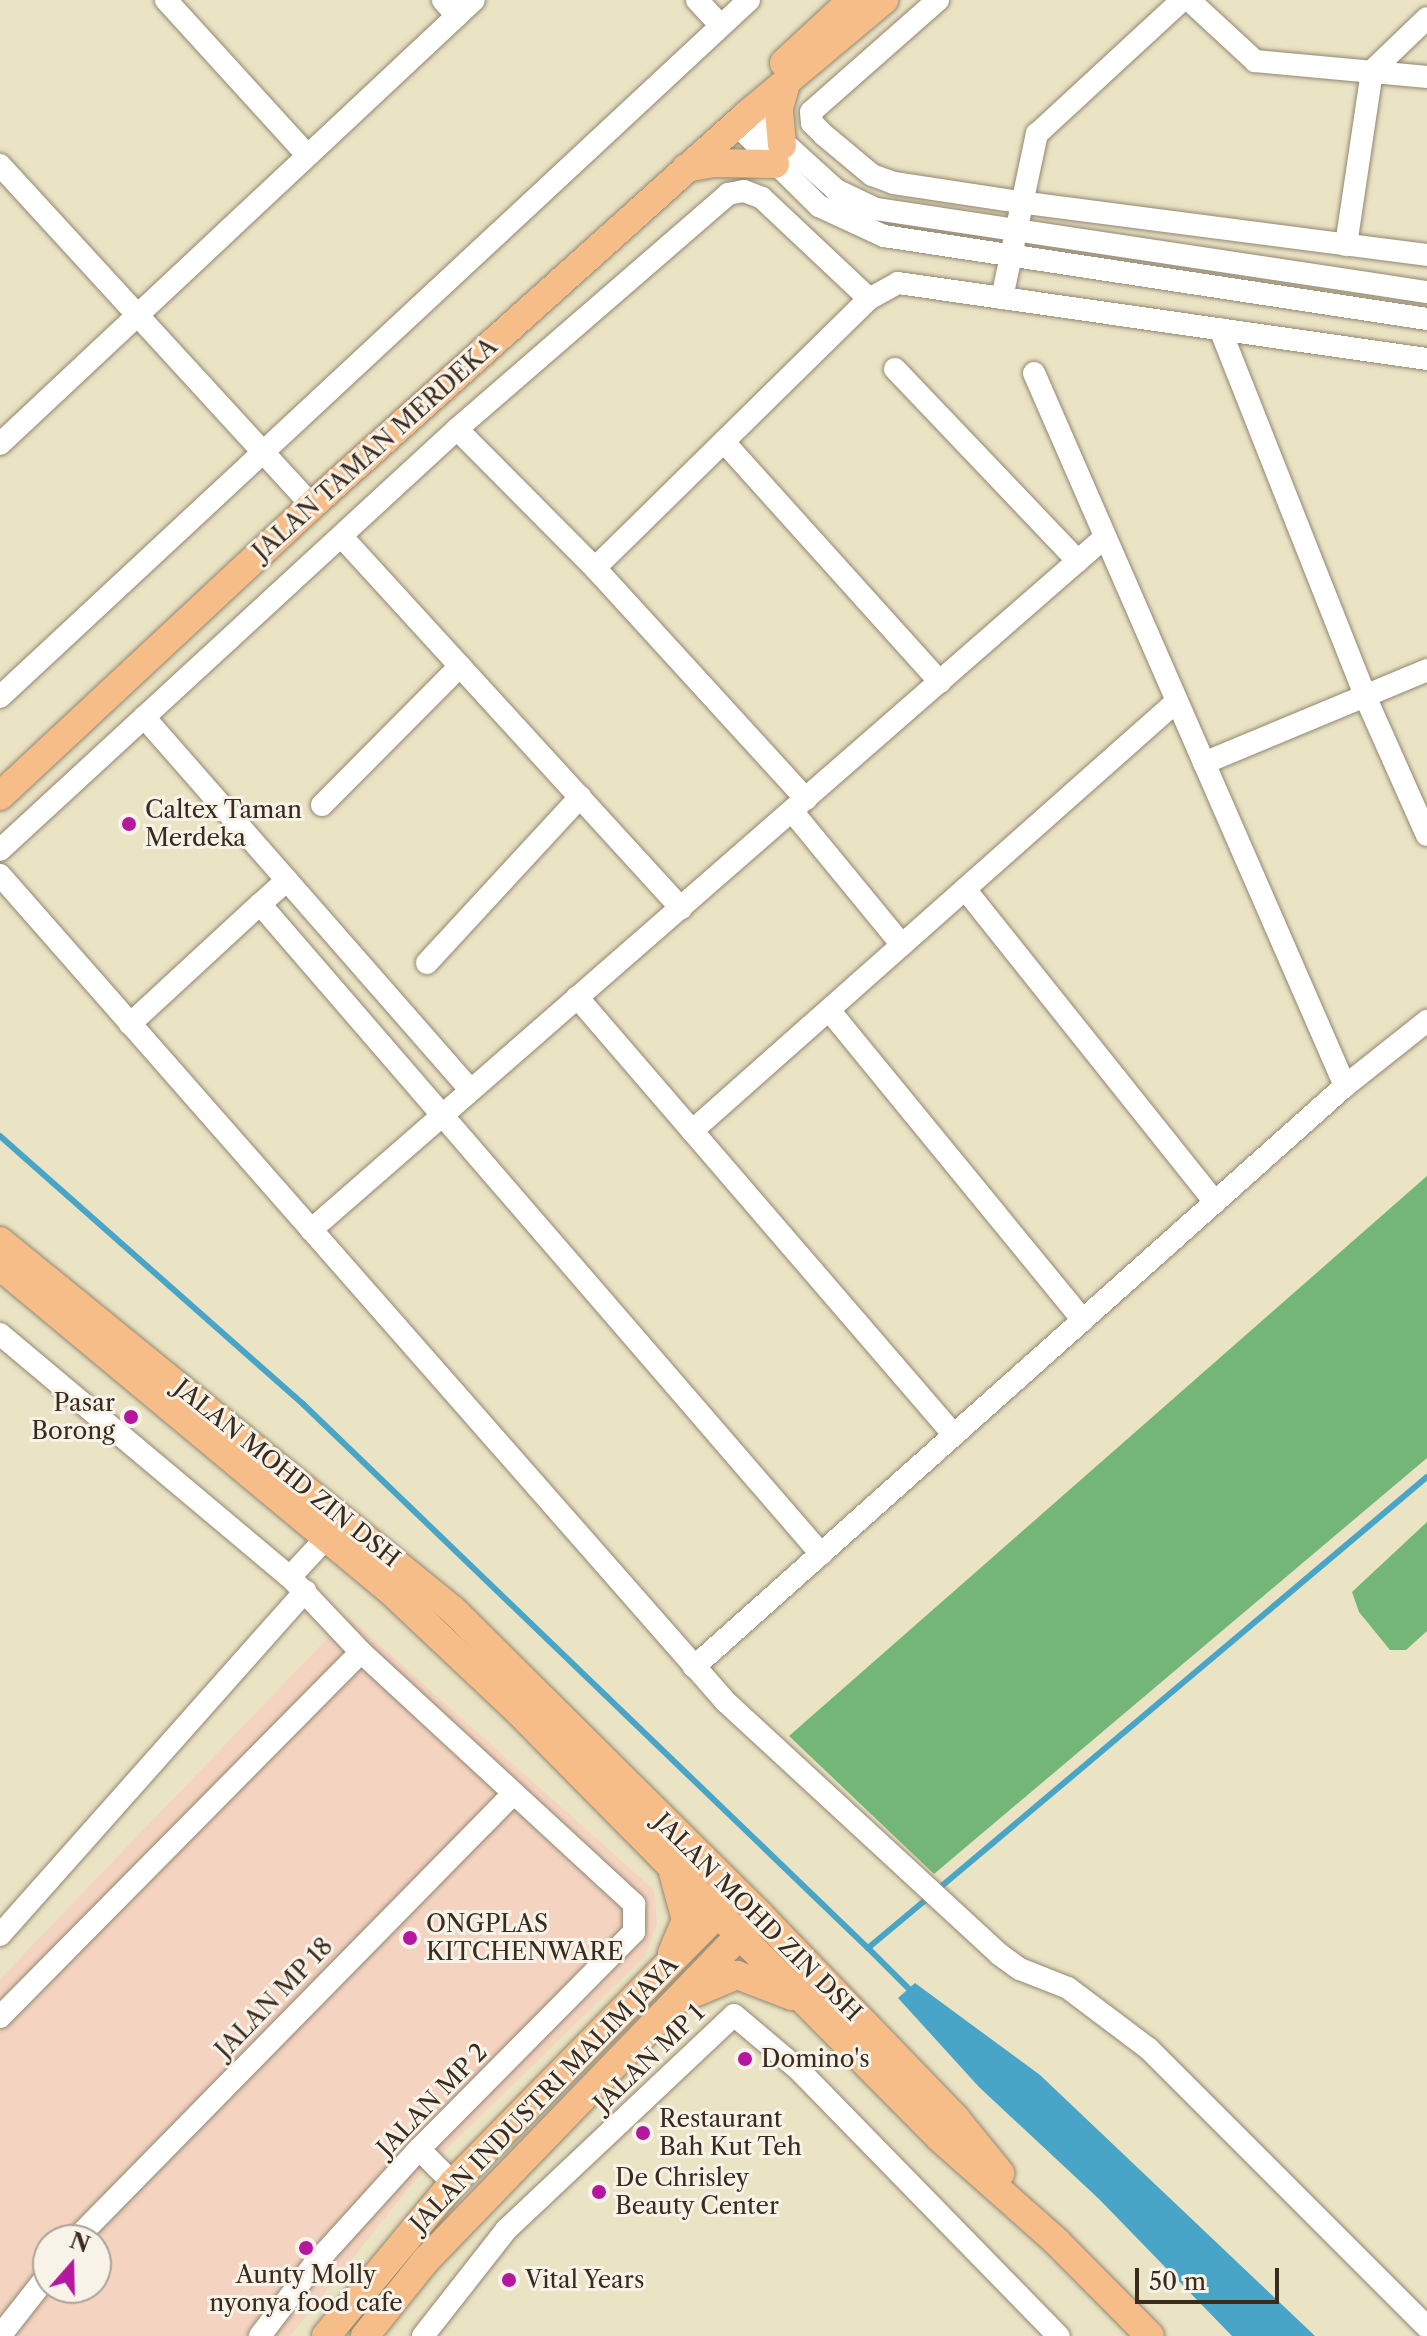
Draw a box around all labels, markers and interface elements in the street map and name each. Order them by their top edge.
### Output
street label: JALAN TAMAN MERDEKA [247,332,503,566]
place label: Caltex Taman Merdeka [145,796,303,852]
marker: Caltex Taman Merdeka [120,815,138,833]
street label: JALAN MOHD ZIN DSH [168,1373,406,1573]
place label: Pasar Borong [31,1389,115,1445]
marker: Pasar Borong [122,1408,140,1426]
street label: JALAN MOHD ZIN DSH [648,1807,868,2027]
place label: ONGPLAS KITCHENWARE [426,1910,623,1966]
marker: ONGPLAS KITCHENWARE [401,1929,419,1947]
street label: JALAN MP 18 [209,1932,339,2064]
street label: JALAN INDUSTRI MALIM JAYA [404,1950,684,2238]
street label: JALAN MP 1 [588,1998,710,2118]
street label: JALAN MP 2 [371,2037,493,2163]
place label: Domino's [761,2045,870,2073]
marker: Domino's [736,2050,754,2068]
place label: Restaurant Bah Kut Teh [659,2105,802,2161]
marker: Restaurant Bah Kut Teh [634,2124,652,2142]
place label: De Chrisley Beauty Center [615,2164,780,2220]
marker: De Chrisley Beauty Center [590,2183,608,2201]
north arrow [32,2224,112,2304]
text: N [66,2227,93,2259]
marker: Aunty Molly nyonya food cafe [297,2239,315,2257]
scale bar [1139,2252,1283,2302]
place label: Aunty Molly nyonya food cafe [209,2261,403,2317]
place label: Vital Years [525,2266,645,2294]
text: 50 m [1149,2267,1206,2296]
marker: Vital Years [500,2271,518,2289]

